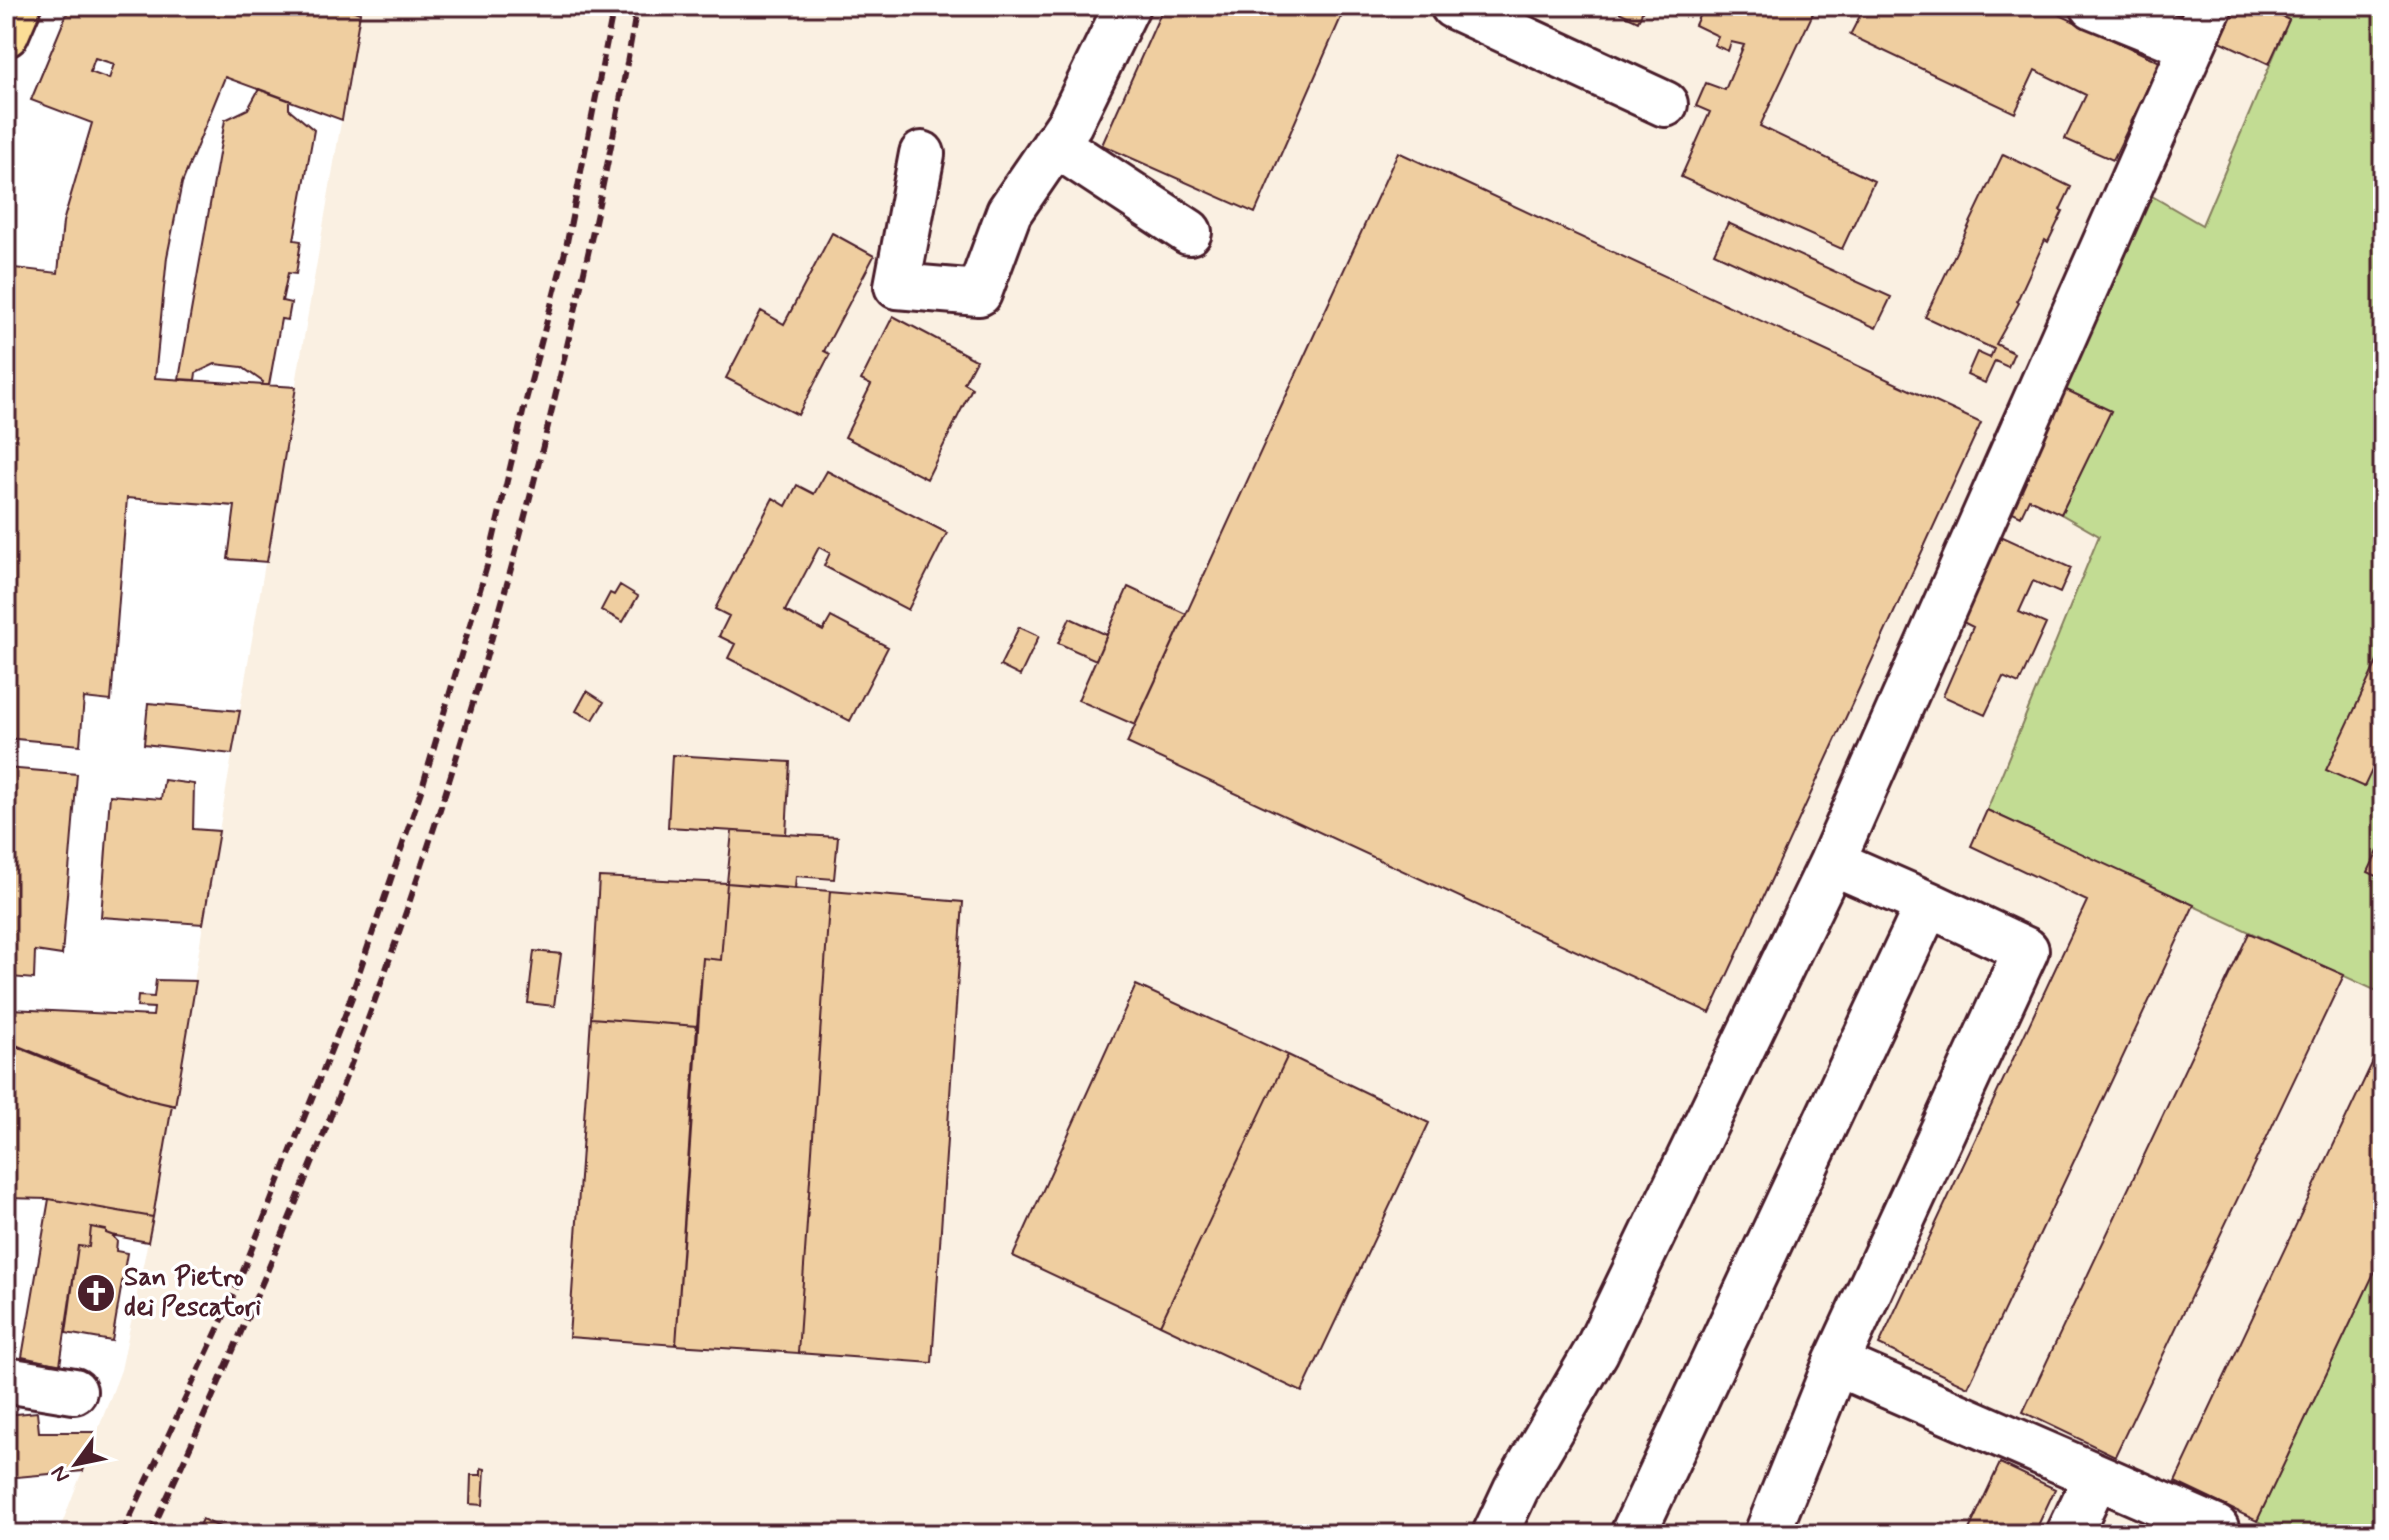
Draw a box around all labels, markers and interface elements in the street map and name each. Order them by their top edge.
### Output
place label: San Pietro dei Pescatori [124,1261,261,1325]
church icon: San Pietro dei Pescatori [75,1272,117,1314]
north arrow [36,1424,116,1504]
text: N [45,1460,77,1488]

